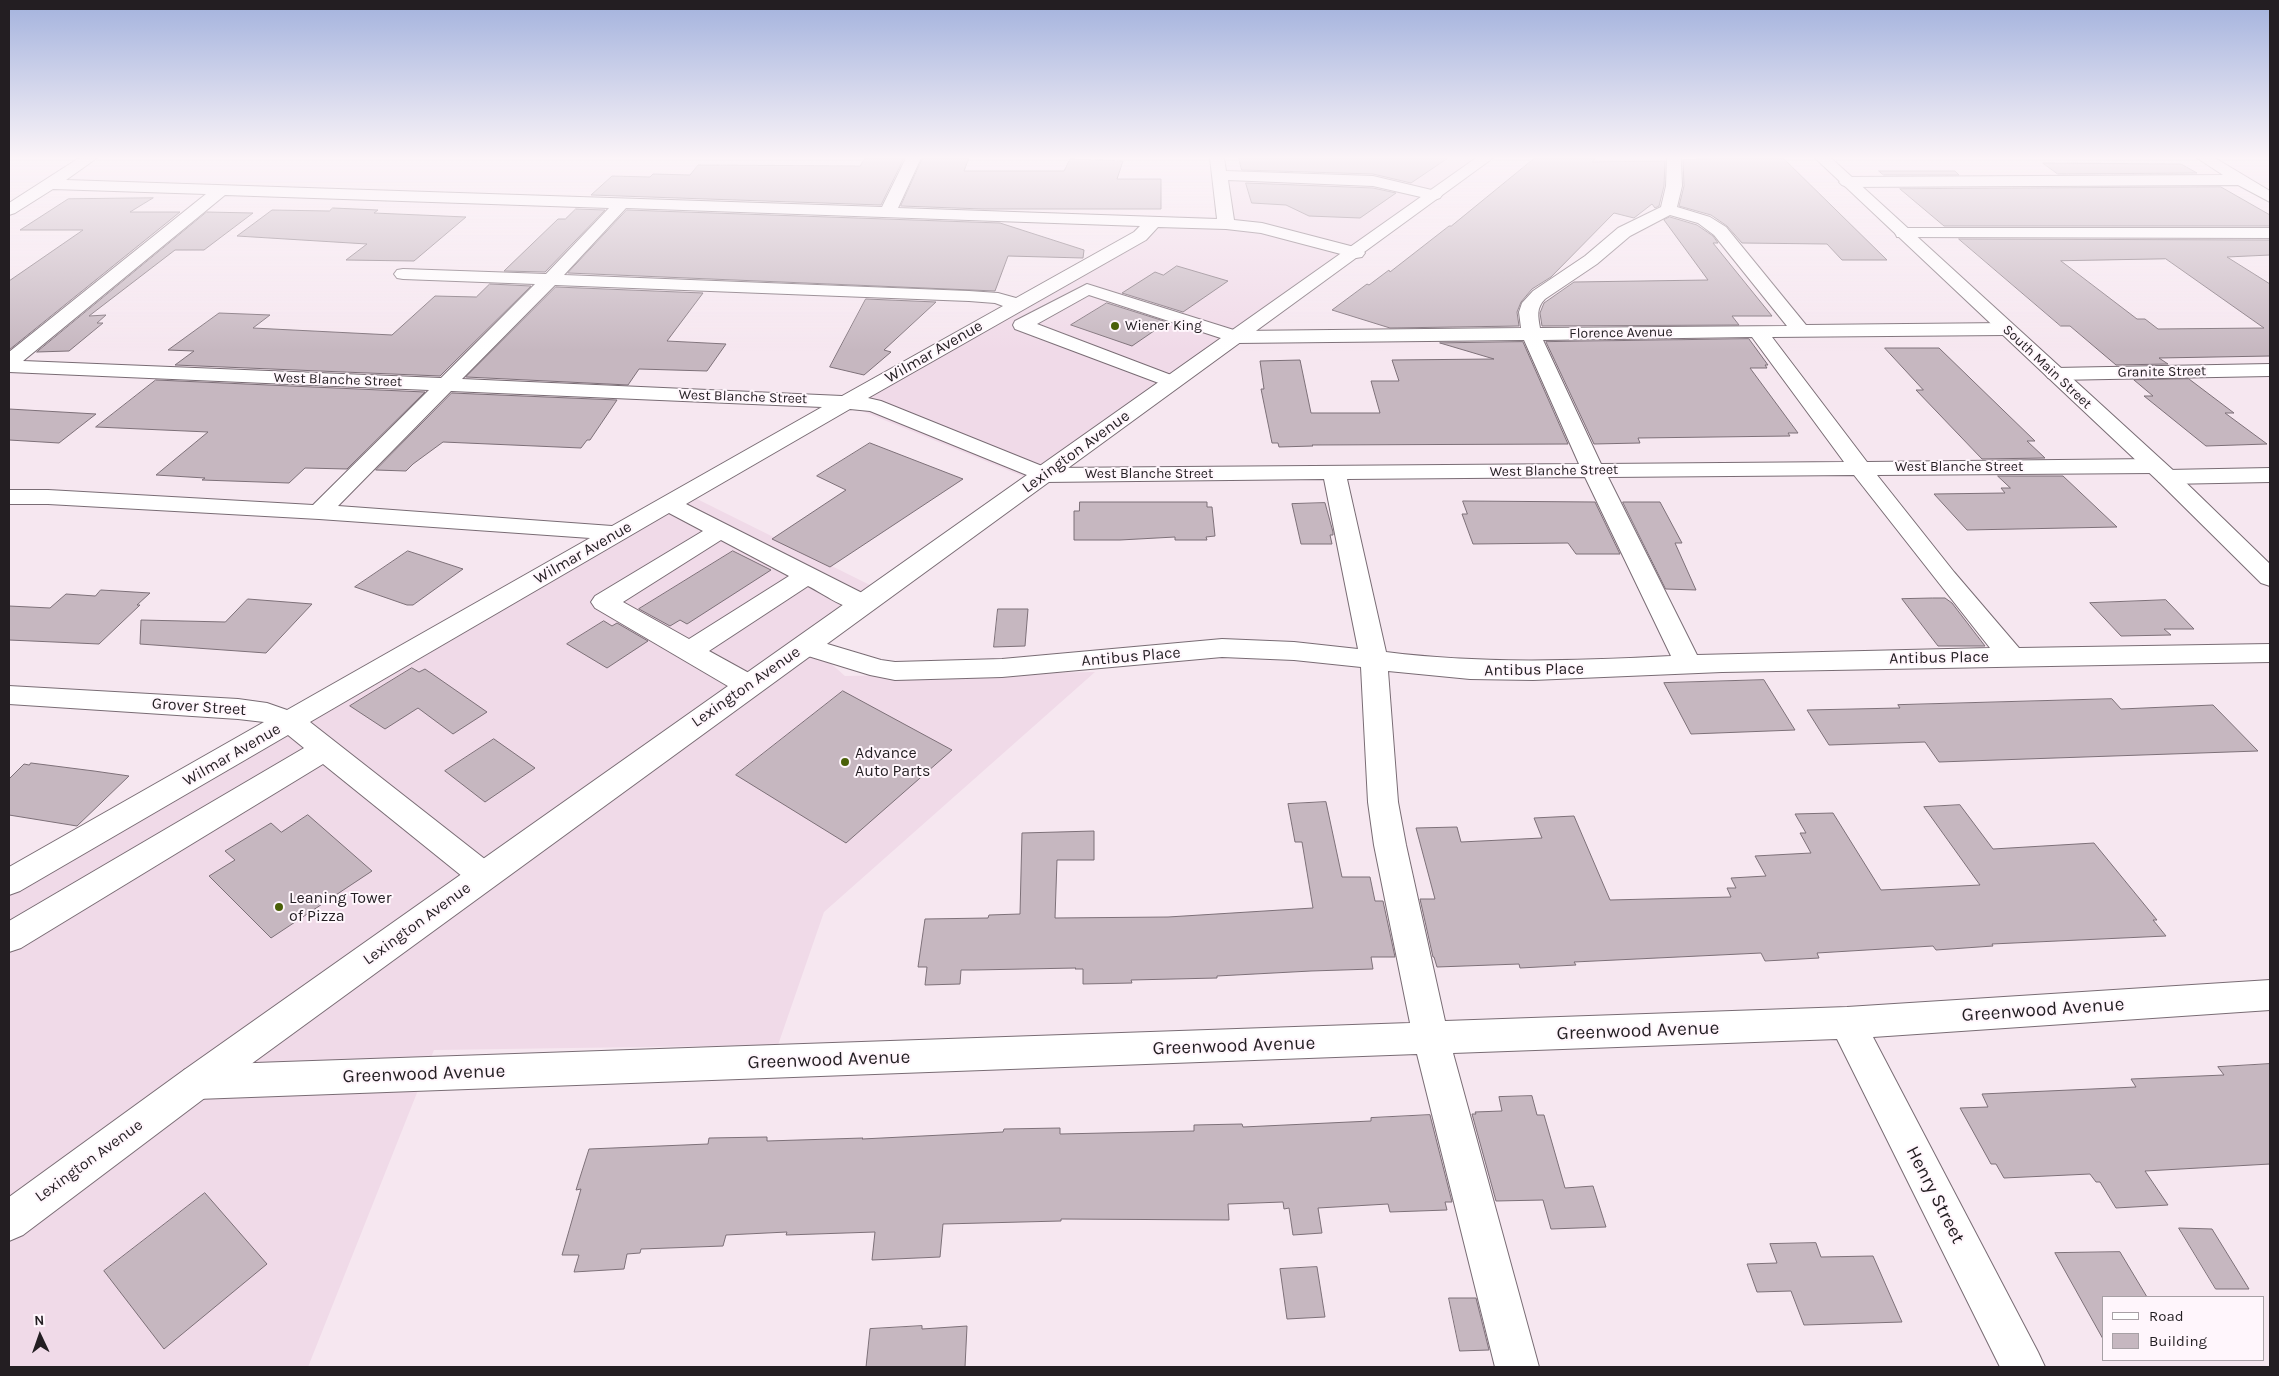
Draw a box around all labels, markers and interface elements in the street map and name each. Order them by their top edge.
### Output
street label: Wilmar Avenue [882,316,986,388]
place label: Wiener King [1125,318,1202,334]
marker: Wiener King [1109,320,1121,332]
street label: South Main Street [1999,321,2095,413]
street label: Florence Avenue [1569,324,1673,342]
street label: Granite Street [2118,363,2206,381]
street label: West Blanche Street [273,369,403,391]
street label: West Blanche Street [678,386,808,408]
street label: Lexington Avenue [1018,407,1134,497]
street label: West Blanche Street [1895,459,2023,475]
street label: West Blanche Street [1490,461,1618,481]
street label: West Blanche Street [1085,466,1213,482]
street label: Wilmar Avenue [531,517,635,589]
street label: Lexington Avenue [688,642,804,732]
street label: Antibus Place [1081,643,1181,671]
street label: Antibus Place [1889,648,1989,668]
street label: Antibus Place [1484,660,1584,680]
street label: Grover Street [151,694,247,720]
street label: Wilmar Avenue [180,719,284,791]
place label: Advance Auto Parts [855,743,930,781]
marker: Advance Auto Parts [839,756,851,768]
street label: Lexington Avenue [359,879,475,969]
place label: Leaning Tower of Pizza [289,888,391,926]
marker: Leaning Tower of Pizza [273,901,285,913]
street label: Greenwood Avenue [1961,993,2125,1027]
street label: Greenwood Avenue [1556,1017,1720,1045]
street label: Greenwood Avenue [1152,1032,1316,1060]
street label: Greenwood Avenue [747,1046,911,1074]
street label: Greenwood Avenue [342,1060,506,1088]
street label: Lexington Avenue [31,1116,147,1206]
street label: Henry Street [1901,1142,1969,1248]
legend [2102,1296,2264,1361]
text: Road [2149,1307,2184,1325]
north arrow [15,1311,65,1361]
text: N [34,1312,45,1329]
text: Building [2149,1332,2207,1350]

